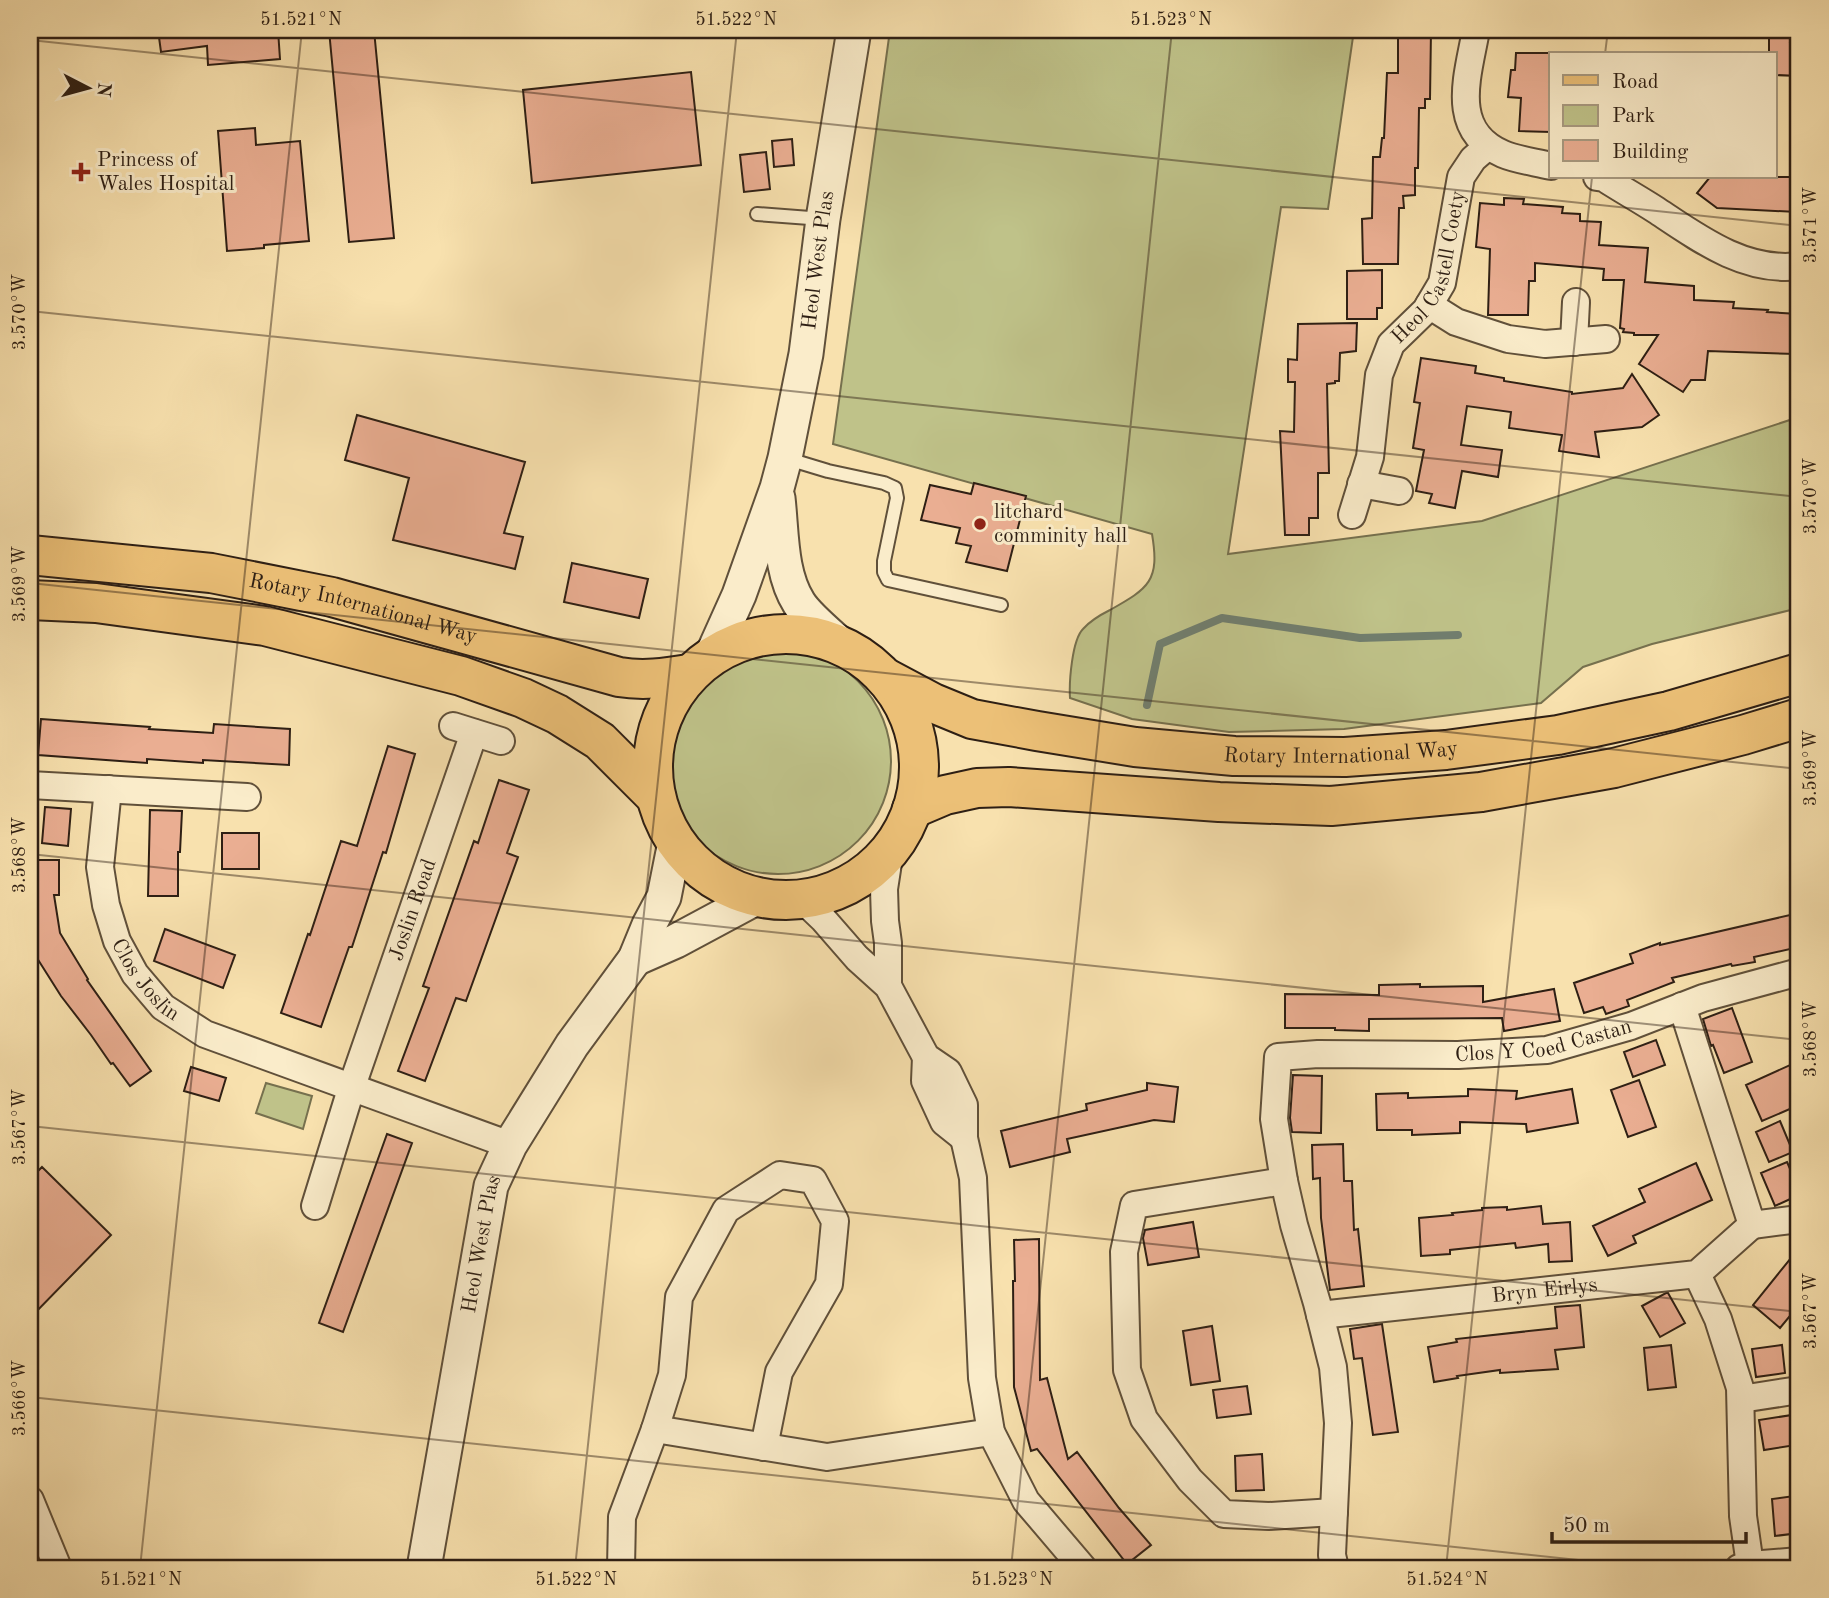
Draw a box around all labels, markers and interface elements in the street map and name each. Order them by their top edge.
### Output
text: 51.521°N [260,11,342,29]
text: 51.522°N [695,11,777,29]
text: 51.523°N [1130,11,1212,29]
north arrow [52,52,122,122]
legend [1549,52,1776,178]
text: Road [1612,72,1659,93]
text: N [92,81,113,98]
text: Park [1612,106,1655,127]
text: Building [1612,142,1689,163]
place label: Princess of Wales Hospital [97,150,235,195]
marker: Princess of Wales Hospital [71,162,91,182]
text: 3.571°W [1802,187,1820,263]
street label: Heol West Plas [799,189,838,331]
street label: Heol Castell Coety [1387,189,1469,348]
text: 3.570°W [11,274,29,350]
text: 3.570°W [1802,458,1820,534]
place label: litchard comminity hall [994,502,1127,547]
marker: litchard comminity hall [972,516,988,532]
text: 3.569°W [11,546,29,622]
street label: Rotary International Way [247,570,479,647]
text: 3.569°W [1802,730,1820,806]
street label: Rotary International Way [1223,738,1459,768]
text: 3.568°W [11,817,29,893]
street label: Joslin Road [386,856,440,963]
street label: Clos Joslin [107,935,183,1025]
text: 3.568°W [1802,1001,1820,1077]
street label: Clos Y Coed Castan [1454,1016,1634,1066]
text: 3.567°W [11,1089,29,1165]
street label: Heol West Plas [458,1171,505,1315]
text: 3.567°W [1802,1273,1820,1349]
street label: Bryn Eirlys [1491,1274,1599,1307]
text: 3.566°W [11,1360,29,1436]
scale bar [1552,1500,1747,1544]
text: 50 m [1563,1516,1610,1537]
text: 51.521°N [100,1571,182,1589]
text: 51.522°N [535,1571,617,1589]
text: 51.523°N [971,1571,1053,1589]
text: 51.524°N [1406,1571,1488,1589]

